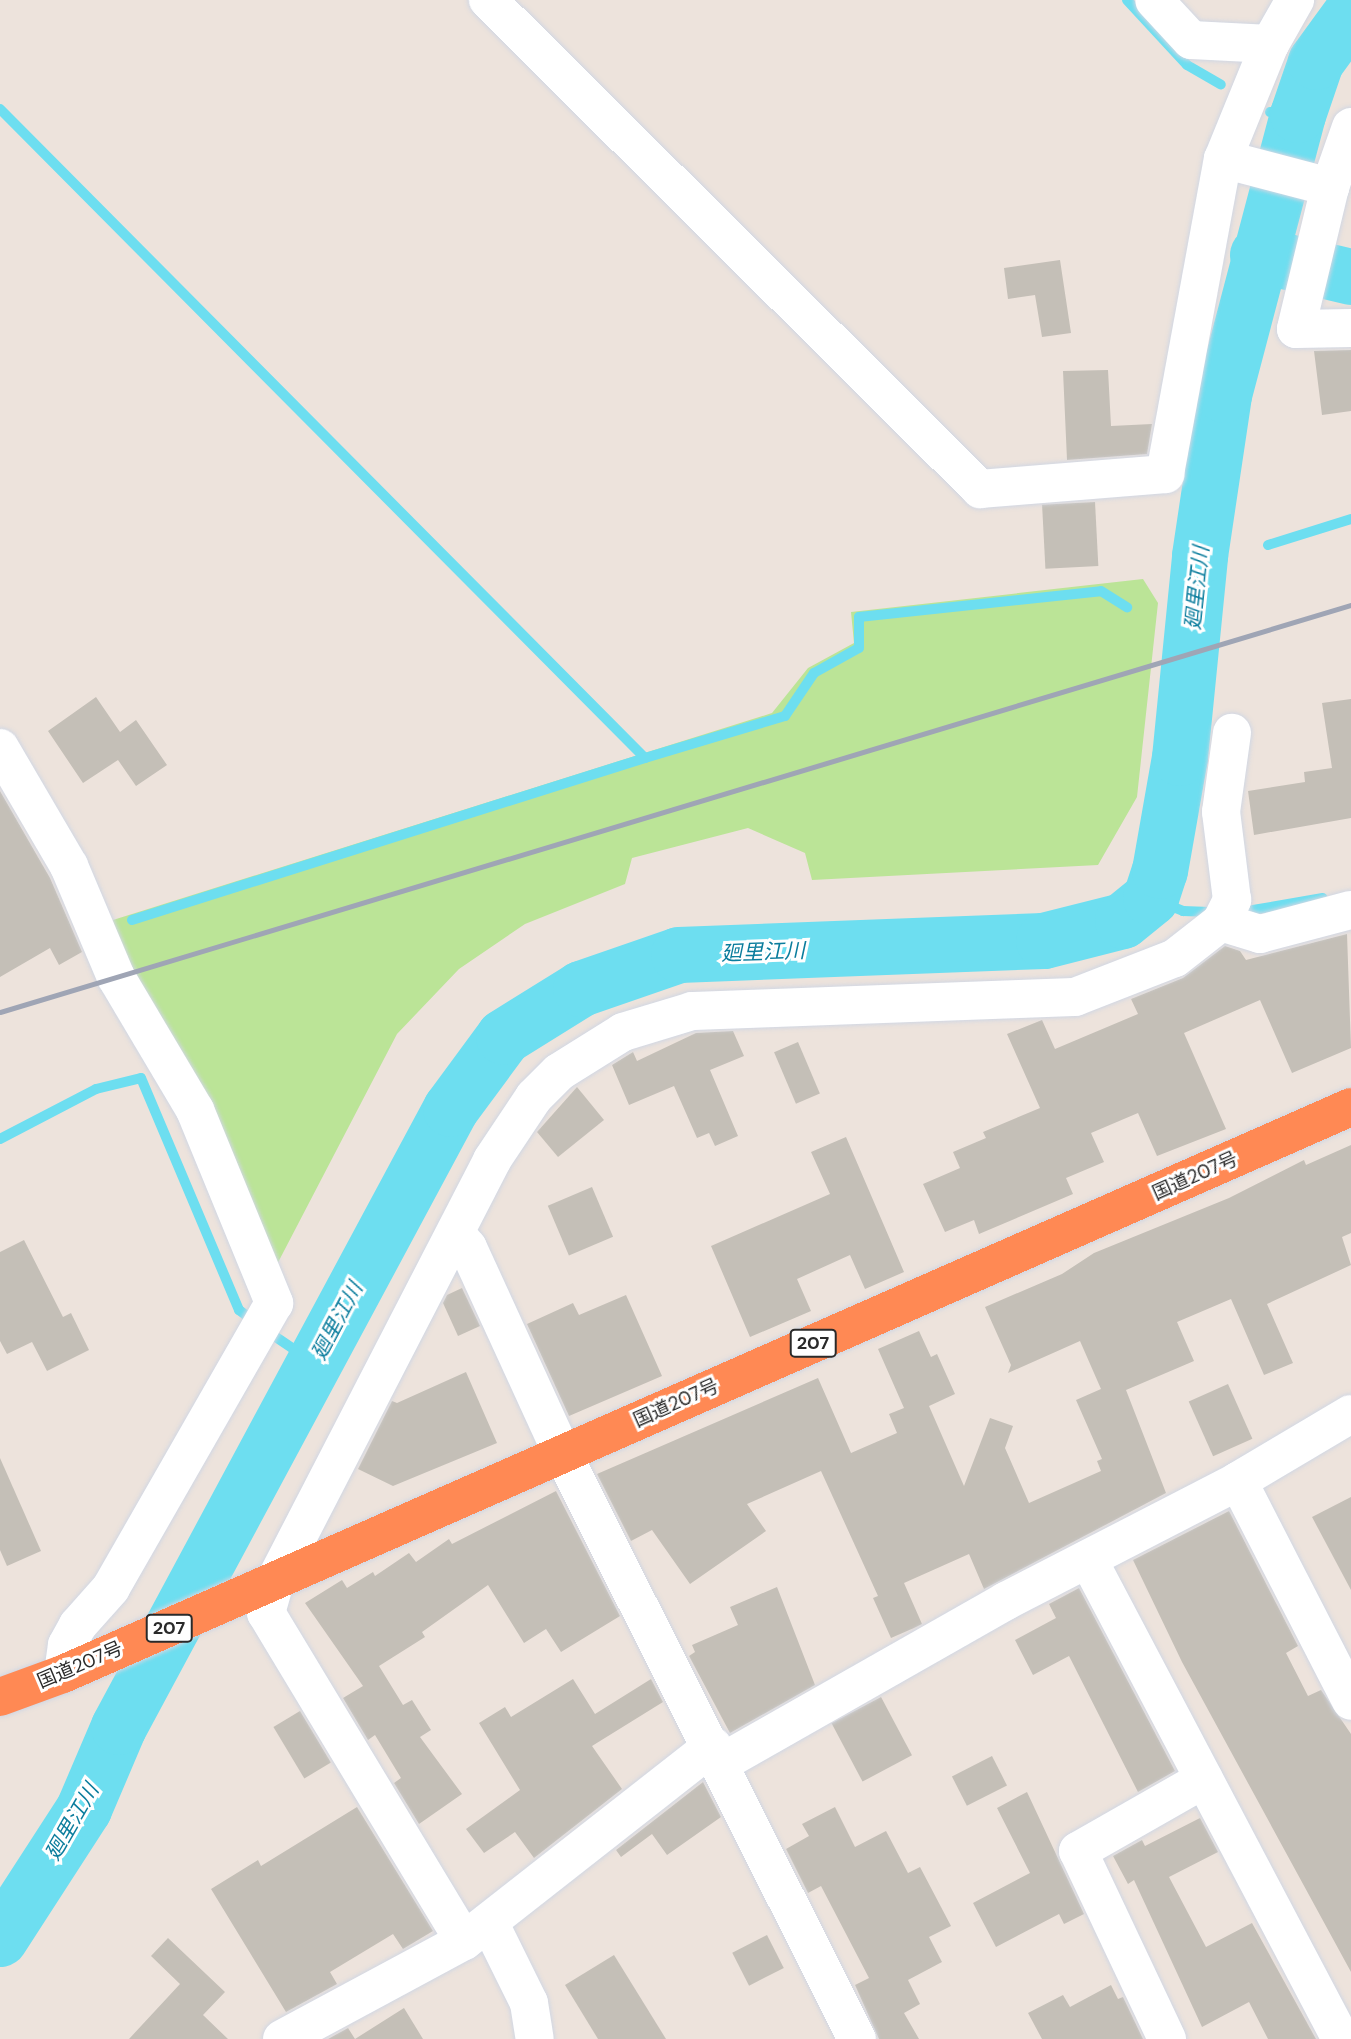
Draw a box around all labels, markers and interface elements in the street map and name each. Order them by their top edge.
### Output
water label: 廻里江川 [1180,545,1214,631]
water label: 廻里江川 [721,938,805,966]
street label: 国道207号 [1149,1147,1241,1205]
water label: 廻里江川 [306,1278,368,1364]
road number: 207 [788,1328,838,1358]
street label: 国道207号 [630,1374,722,1432]
road number: 207 [144,1614,194,1643]
street label: 国道207号 [34,1637,126,1693]
water label: 廻里江川 [40,1779,104,1865]

